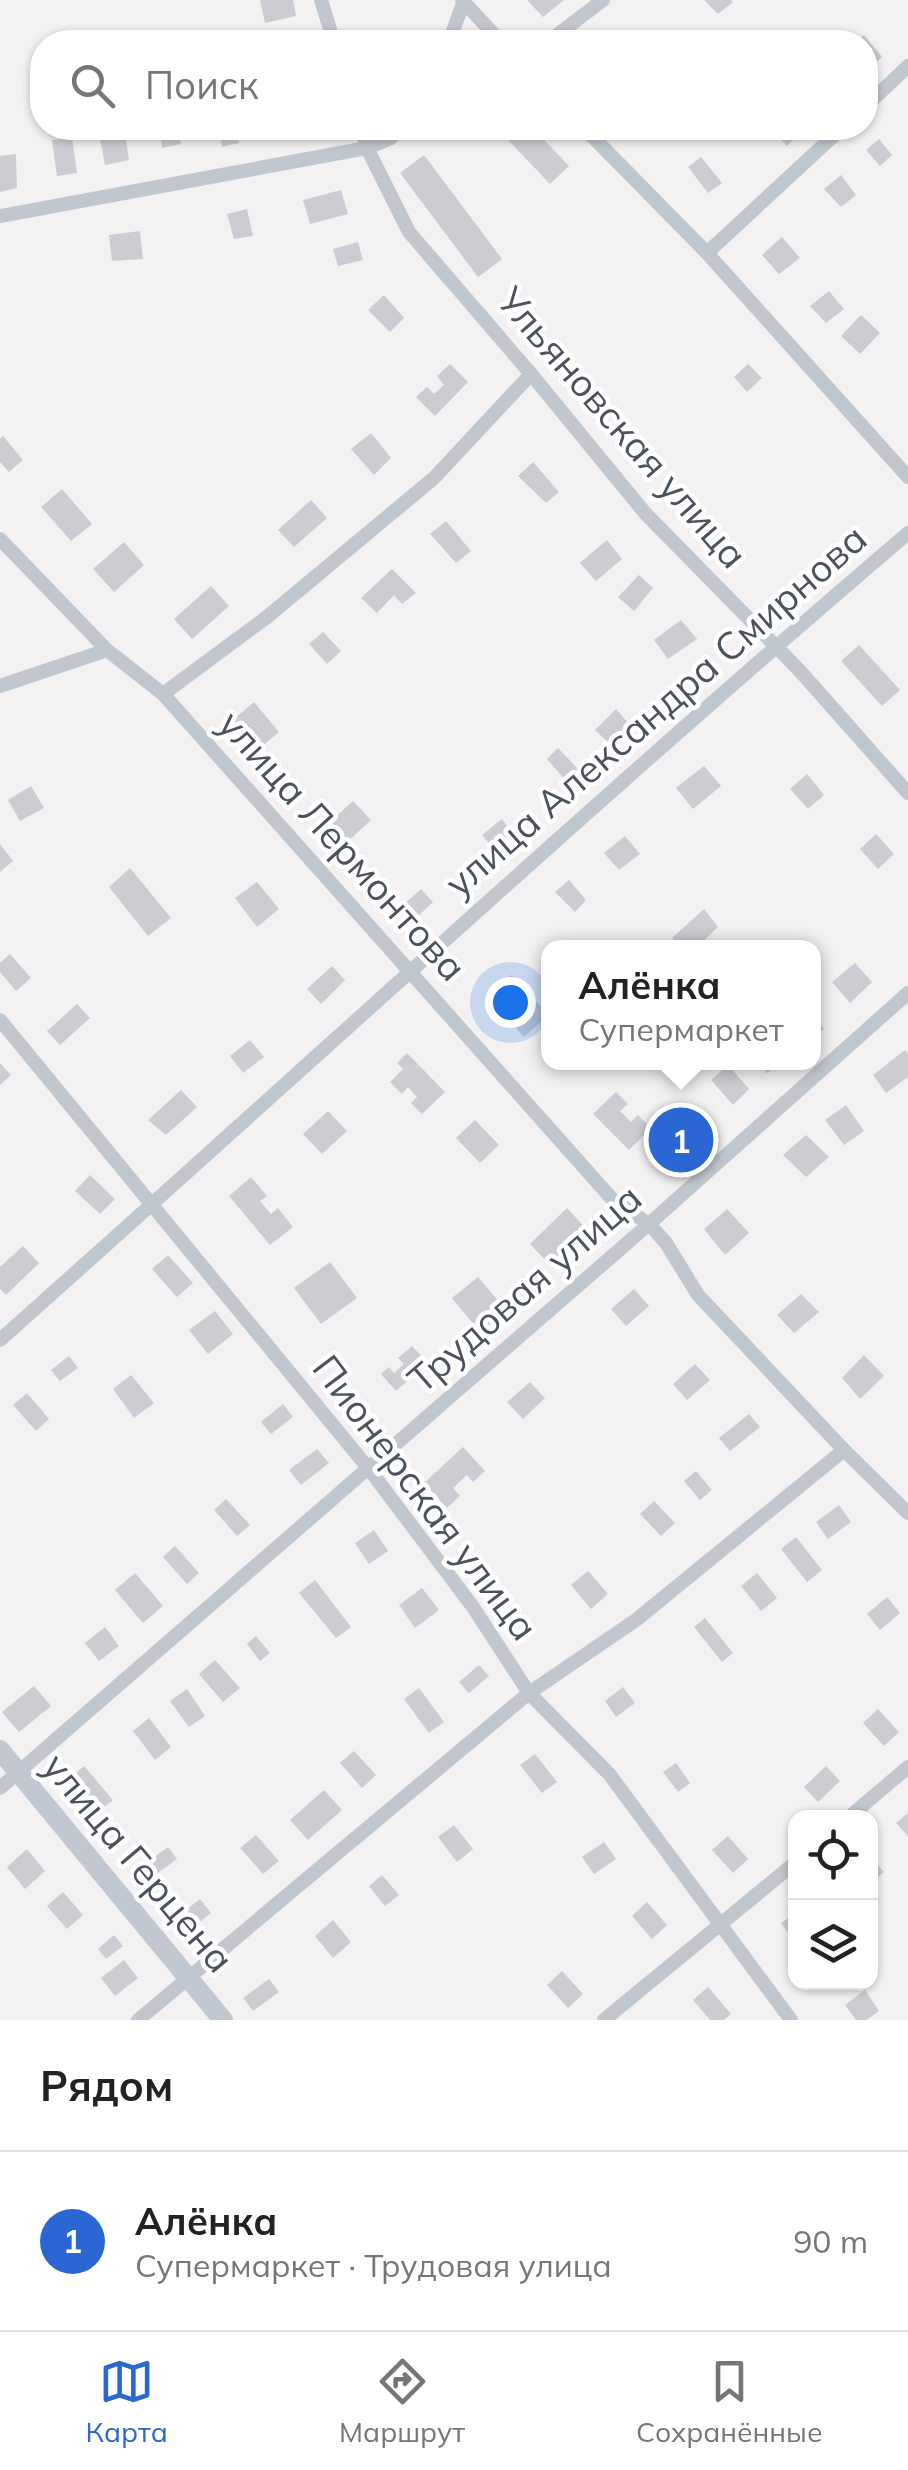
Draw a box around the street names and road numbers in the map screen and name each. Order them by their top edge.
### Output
street label: Ульяновская улица [487,276,758,578]
street label: улица Александра Смирнова [435,514,876,907]
street label: улица Лермонтова [209,700,477,991]
street label: Трудовая улица [398,1174,651,1403]
street label: Пионерская улица [303,1345,549,1650]
street label: улица Герцена [33,1743,244,1982]

